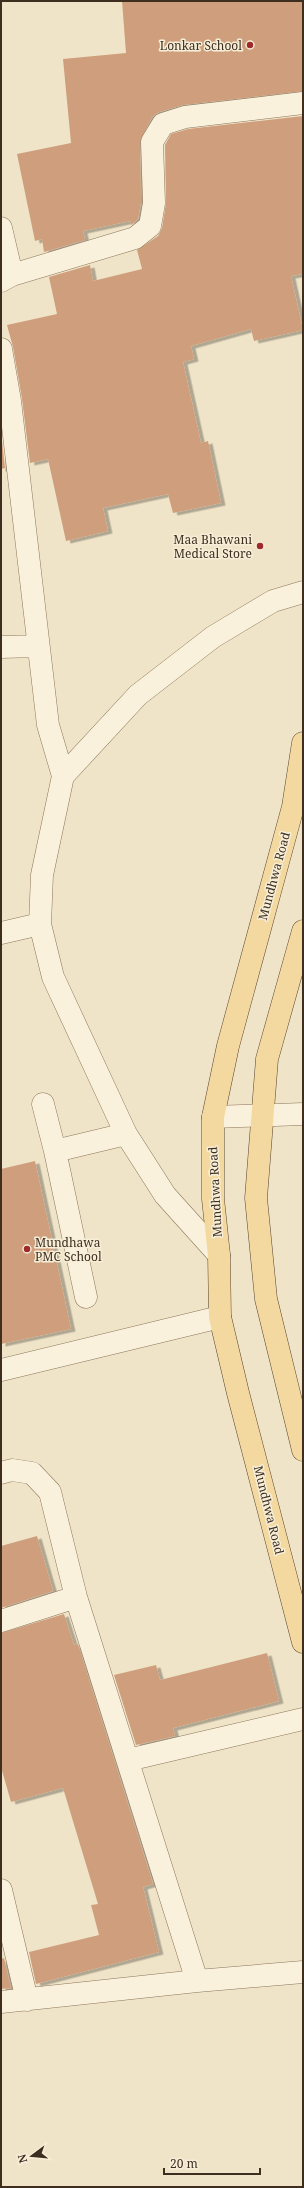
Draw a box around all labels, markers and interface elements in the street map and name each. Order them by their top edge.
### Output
place label: Lonkar School [160,37,242,54]
marker: Lonkar School [245,40,255,50]
place label: Maa Bhawani Medical Store [173,531,252,562]
marker: Maa Bhawani Medical Store [255,541,265,551]
street label: Mundhwa Road [254,829,294,922]
street label: Mundhwa Road [204,1146,226,1238]
place label: Mundhawa PMC School [35,1234,102,1265]
marker: Mundhawa PMC School [22,1244,32,1254]
street label: Mundhwa Road [250,1464,288,1557]
north arrow [12,2136,52,2176]
scale bar [164,2150,260,2176]
text: N [13,2152,30,2165]
text: 20 m [170,2155,198,2172]

